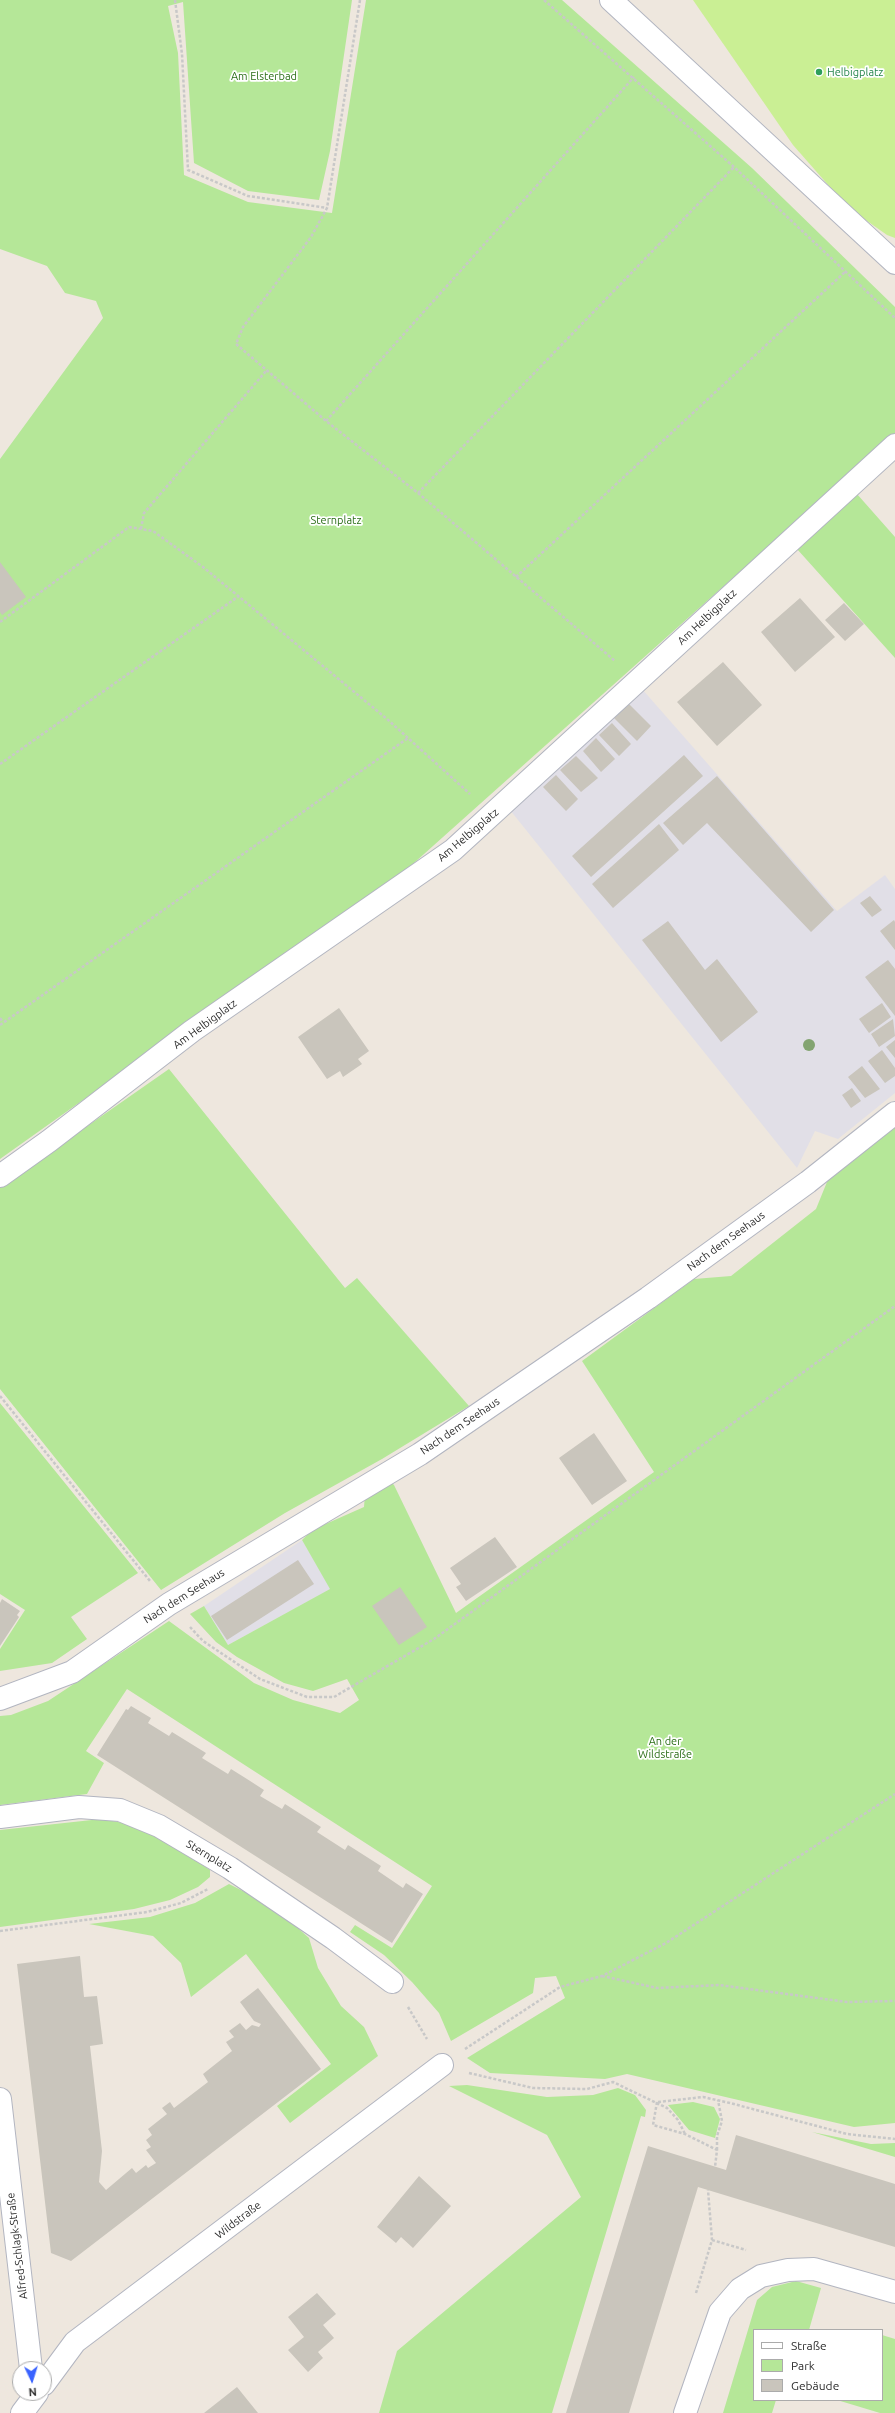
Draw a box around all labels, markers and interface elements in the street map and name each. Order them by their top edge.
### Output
place label: Helbigplatz [827,65,883,79]
marker: Helbigplatz [814,67,824,77]
park label: Am Elsterbad [231,69,297,83]
park label: Sternplatz [311,513,361,527]
street label: Am Helbigplatz [675,586,739,648]
street label: Am Helbigplatz [435,806,501,864]
street label: Am Helbigplatz [171,996,239,1052]
street label: Nach dem Seehaus [685,1208,767,1274]
street label: Nach dem Seehaus [418,1395,502,1457]
street label: Nach dem Seehaus [141,1566,227,1626]
park label: An der Wildstraße [638,1734,692,1760]
street label: Sternplatz [184,1837,234,1875]
street label: Alfred-Schlagk-Straße [4,2192,30,2300]
street label: Wildstraße [212,2198,264,2242]
legend [753,2329,883,2401]
text: Straße [791,2339,827,2352]
text: Park [791,2359,815,2372]
north arrow [12,2361,52,2401]
text: Gebäude [791,2379,839,2392]
text: N [28,2386,37,2398]

